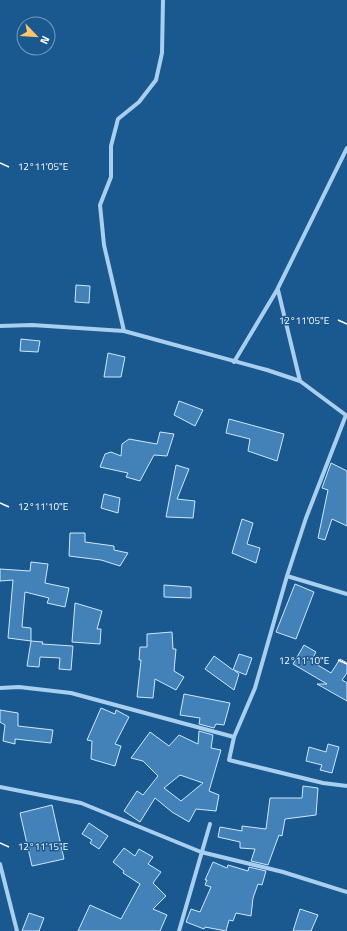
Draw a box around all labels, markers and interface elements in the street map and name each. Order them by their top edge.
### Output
north arrow [16,16,56,56]
text: N [36,33,54,47]
text: 12°11'05"E [18,159,69,174]
text: 12°11'05"E [279,313,330,328]
text: 12°11'10"E [18,499,69,514]
text: 12°11'10"E [279,653,330,668]
text: 12°11'15"E [18,839,69,854]

